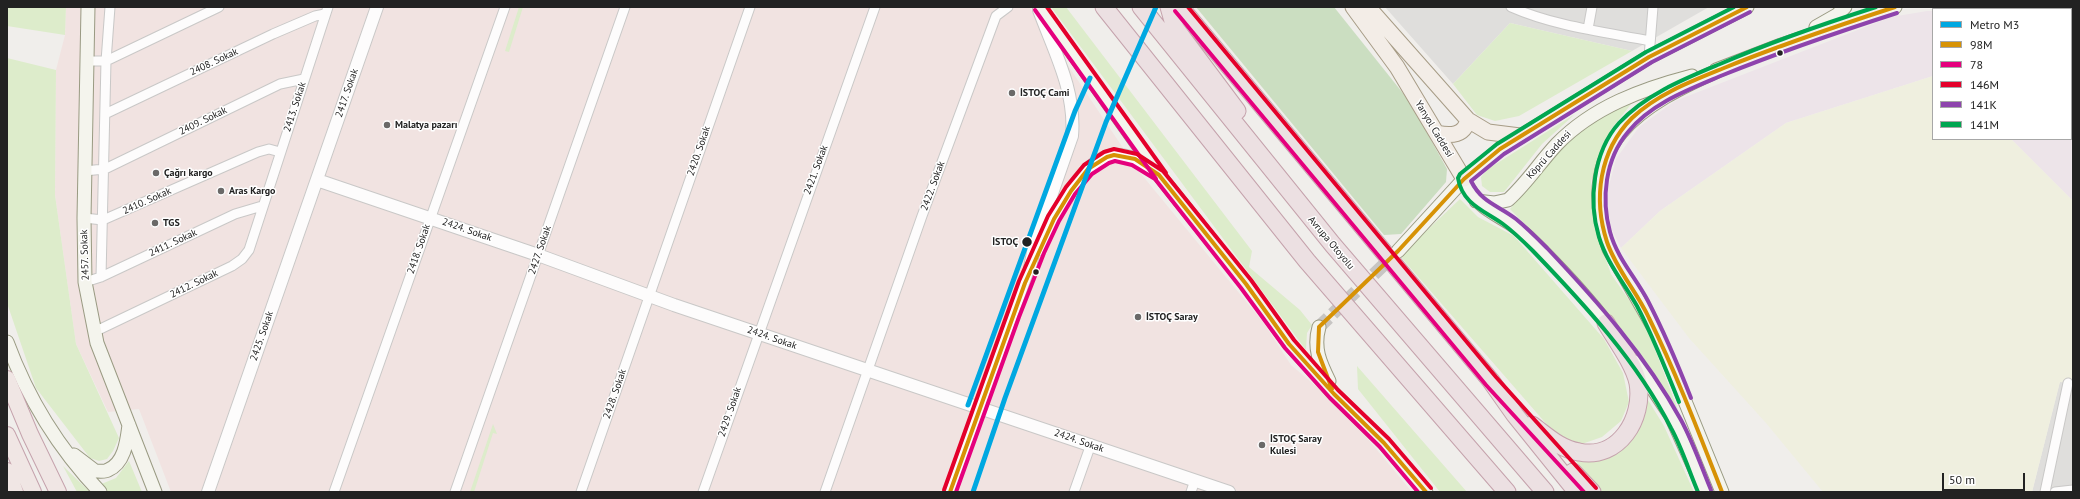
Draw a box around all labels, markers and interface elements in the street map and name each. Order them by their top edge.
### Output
legend [1932,8,2072,140]
text: Metro M3 [1970,17,2019,32]
text: 98M [1970,37,1993,52]
street label: 2408. Sokak [188,46,240,78]
unlabelled marker [1775,48,1785,58]
text: 78 [1970,57,1983,72]
street label: 2417. Sokak [333,67,361,119]
text: 146M [1970,77,1999,92]
street label: 2413. Sokak [281,81,309,133]
place label: İSTOÇ Cami [1020,87,1069,99]
marker: İSTOÇ Cami [1007,88,1017,98]
text: 141K [1970,97,1997,112]
street label: Yanyol Caddesi [1412,98,1456,160]
street label: 2409. Sokak [177,104,229,138]
text: 141M [1970,117,1999,132]
place label: Malatya pazarı [395,119,457,131]
marker: Malatya pazarı [382,120,392,130]
street label: 2420. Sokak [685,125,713,177]
street label: Köprü Caddesi [1524,128,1574,182]
street label: 2421. Sokak [802,144,830,196]
street label: 2422. Sokak [919,160,947,212]
place label: Çağrı kargo [164,167,213,179]
marker: Çağrı kargo [151,168,161,178]
street label: 2410. Sokak [121,185,173,217]
place label: Aras Kargo [229,185,275,197]
marker: Aras Kargo [216,186,226,196]
street label: Avrupa Otoyolu [1305,214,1357,272]
street label: 2424. Sokak [441,216,493,244]
place label: TGS [163,217,180,229]
marker: TGS [150,218,160,228]
street label: 2418. Sokak [405,223,433,275]
street label: 2427. Sokak [526,224,554,276]
street label: 2411. Sokak [147,227,199,259]
street label: 2457. Sokak [78,229,92,281]
marker: İSTOÇ [1020,235,1034,249]
place label: İSTOÇ [992,236,1018,248]
street label: 2412. Sokak [168,267,220,301]
unlabelled marker [1031,267,1041,277]
street label: 2425. Sokak [248,310,276,362]
place label: İSTOÇ Saray [1146,311,1198,323]
marker: İSTOÇ Saray [1133,312,1143,322]
street label: 2424. Sokak [746,324,798,352]
street label: 2428. Sokak [601,368,629,420]
street label: 2429. Sokak [716,386,744,438]
street label: 2424. Sokak [1053,427,1105,455]
place label: İSTOÇ Saray Kulesi [1270,433,1322,456]
marker: İSTOÇ Saray Kulesi [1257,440,1267,450]
scale bar [1944,465,2027,491]
text: 50 m [1949,472,1975,487]

